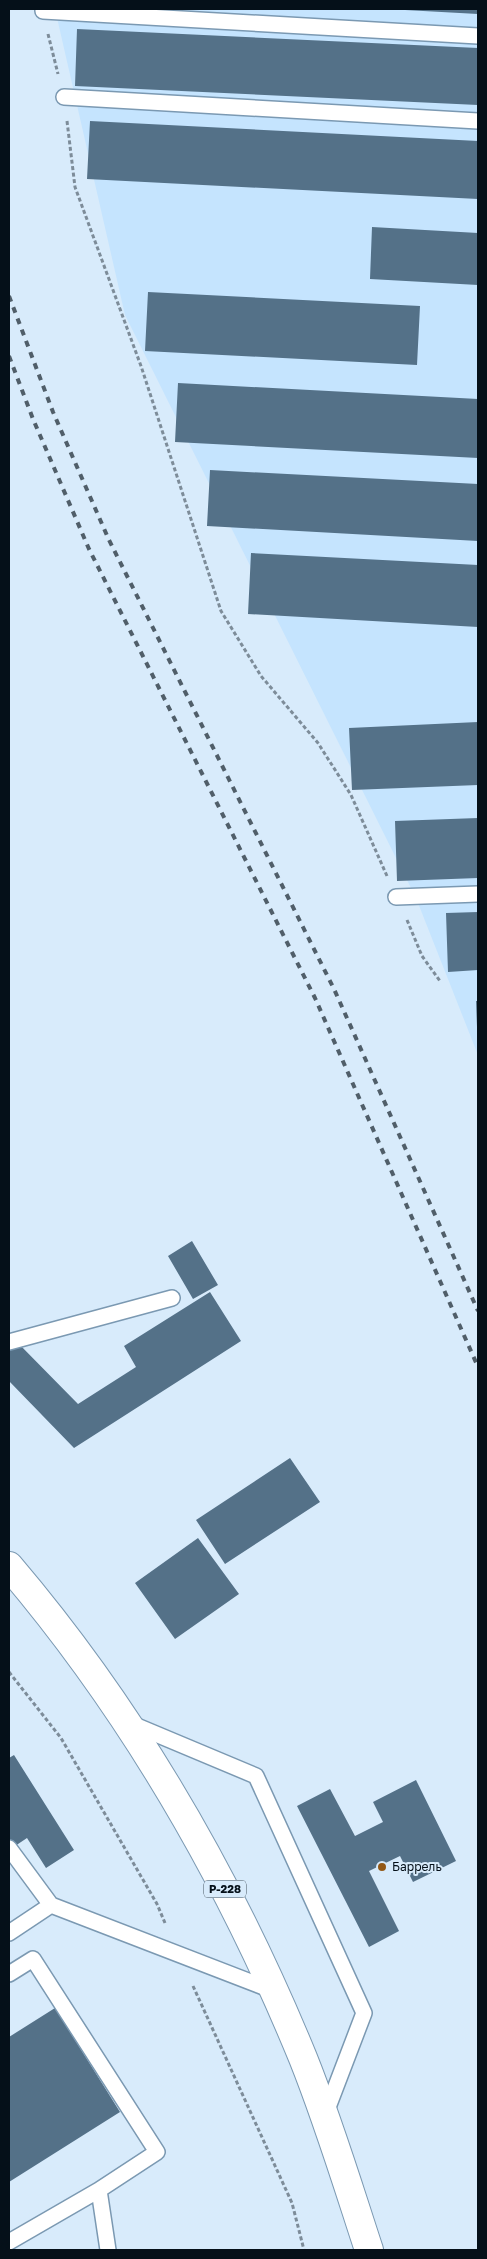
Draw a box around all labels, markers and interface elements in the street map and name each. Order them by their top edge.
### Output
place label: Баррель [392,1859,442,1874]
marker: Баррель [376,1861,388,1873]
road number: Р-228 [204,1880,246,1898]

